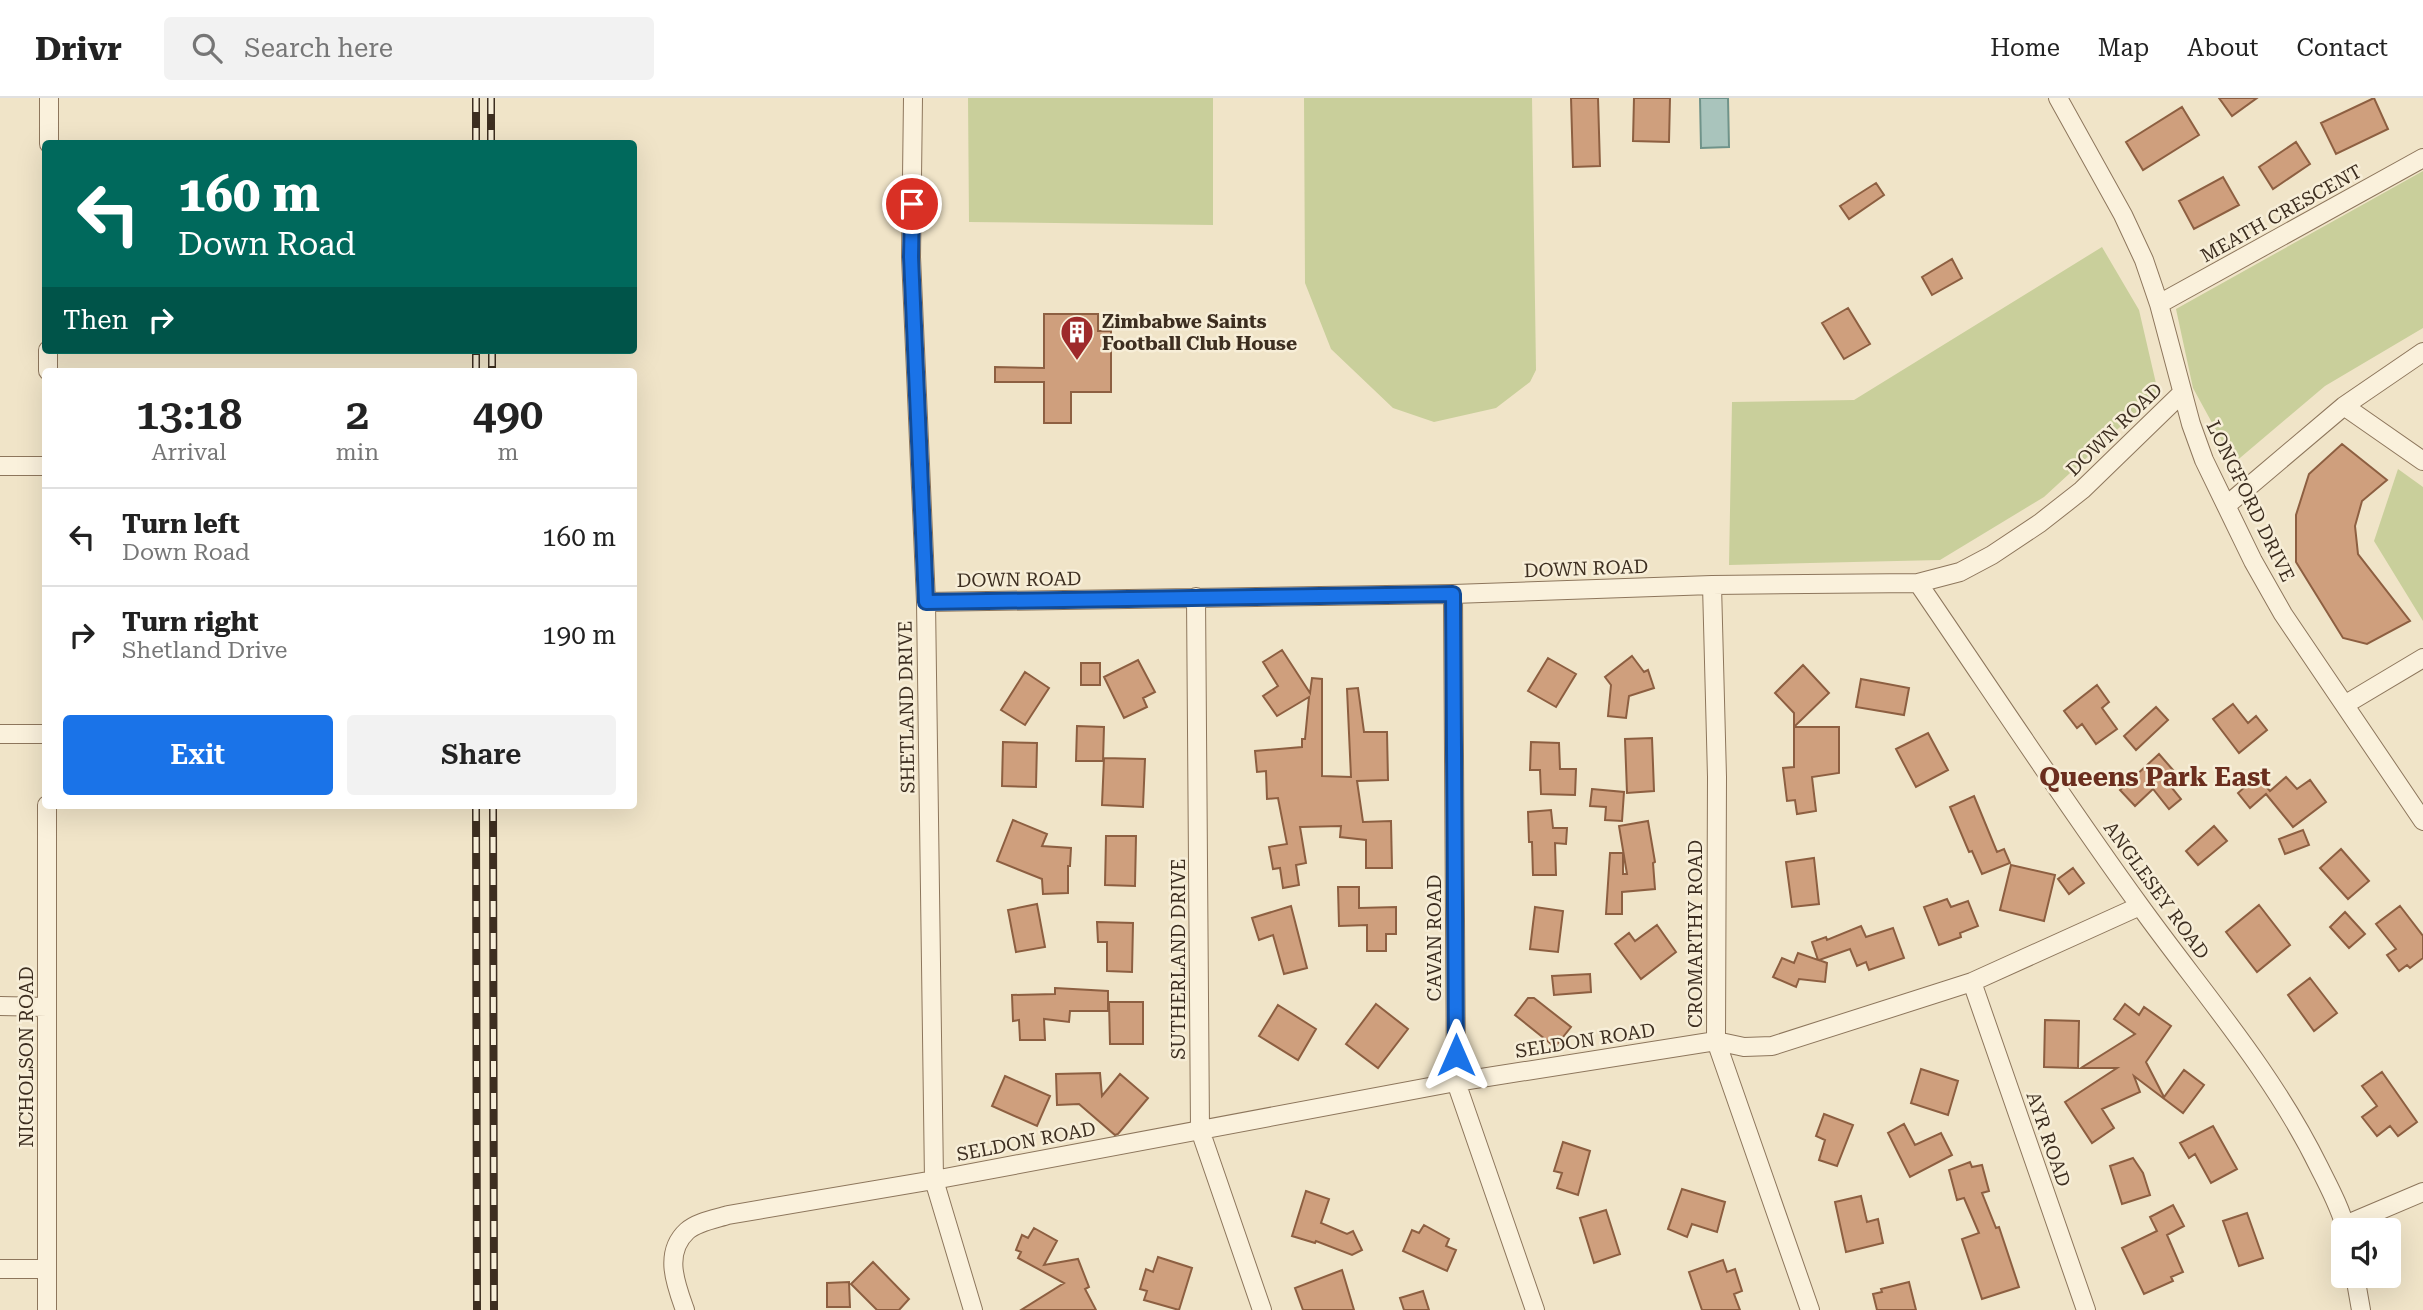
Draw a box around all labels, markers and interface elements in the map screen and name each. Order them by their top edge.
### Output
search box [164,17,654,80]
text: Drivr [35,29,122,68]
icon: search [188,29,226,67]
text: Search here [244,33,393,63]
text: Home [1990,34,2060,62]
text: Map [2098,34,2149,62]
text: About [2187,34,2258,62]
text: Contact [2296,34,2388,62]
street label: MEATH CRESCENT [2197,160,2366,267]
text: 160 m [178,166,320,223]
icon: left [63,168,154,259]
pin [882,174,942,234]
icon: arrive [893,185,931,223]
text: Down Road [178,225,356,263]
icon: right [142,301,180,339]
text: Then [63,305,128,335]
place label: Zimbabwe Saints Football Club House [1102,310,1297,355]
building icon: Zimbabwe Saints Football Club House [1058,313,1096,362]
street label: DOWN ROAD [2062,378,2167,481]
text: 13:18 [136,390,242,439]
text: 2 [346,390,369,439]
text: 490 [473,390,543,439]
street label: LONGFORD DRIVE [2202,417,2300,585]
text: Arrival [152,439,226,466]
text: min [336,439,379,466]
text: m [497,439,518,466]
text: Turn left [122,509,240,539]
icon: left [63,518,101,556]
text: 160 m [542,522,616,552]
text: Down Road [122,539,250,566]
street label: DOWN ROAD [1523,555,1649,582]
street label: DOWN ROAD [957,567,1082,592]
text: Turn right [122,607,258,637]
icon: right [63,616,101,654]
text: 190 m [542,620,616,650]
street label: SHETLAND DRIVE [893,620,920,794]
text: Shetland Drive [122,637,287,664]
button: Exit [63,715,333,795]
button: Share [347,715,616,795]
district label: Queens Park East [2039,762,2271,792]
street label: ANGLESEY ROAD [2099,817,2214,964]
street label: CROMARTHY ROAD [1684,840,1707,1028]
street label: SUTHERLAND DRIVE [1167,858,1190,1060]
street label: CAVAN ROAD [1423,875,1446,1001]
street label: NICHOLSON ROAD [15,966,38,1148]
position arrow [1419,1018,1493,1092]
street label: SELDON ROAD [1513,1018,1657,1063]
street label: AYR ROAD [2022,1089,2076,1190]
street label: SELDON ROAD [955,1117,1098,1166]
map controls [2331,1218,2401,1288]
button: sound [2331,1218,2401,1288]

